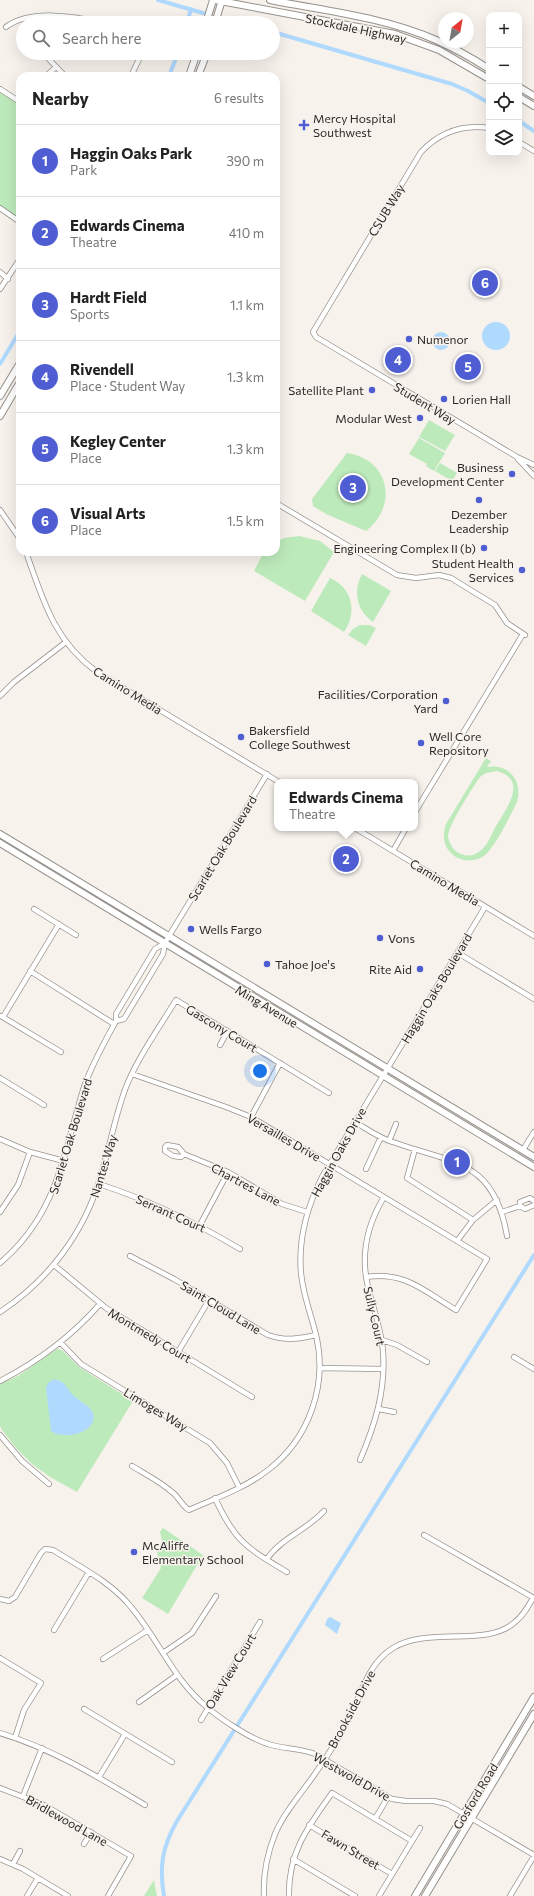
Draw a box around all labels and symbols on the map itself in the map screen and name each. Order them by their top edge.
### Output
street label: Stockdale Highway [304,10,408,46]
north arrow [438,12,474,48]
place label: Mercy Hospital Southwest [313,111,396,139]
marker: Mercy Hospital Southwest [298,119,310,131]
street label: CSUB Way [365,182,407,238]
pin: 6 [472,268,498,298]
place label: Numenor [417,332,469,346]
marker: Numenor [404,334,414,344]
pin: 4 [385,345,411,375]
pin: 5 [455,352,481,382]
street label: Student Way [391,379,459,427]
place label: Satellite Plant [288,383,364,397]
marker: Satellite Plant [367,385,377,395]
place label: Lorien Hall [452,392,511,406]
marker: Lorien Hall [439,394,449,404]
place label: Modular West [335,411,412,425]
marker: Modular West [415,413,425,423]
place label: Business Development Center [391,460,504,488]
marker: Business Development Center [507,469,517,479]
pin: 3 [340,473,366,503]
marker: Dezember Leadership [474,495,484,505]
place label: Dezember Leadership [449,507,509,535]
place label: Engineering Complex II (b) [333,541,476,555]
marker: Engineering Complex II (b) [479,543,489,553]
place label: Student Health Services [432,556,514,584]
marker: Student Health Services [517,565,527,575]
street label: Camino Media [91,663,165,717]
place label: Facilities/Corporation Yard [318,687,438,715]
marker: Facilities/Corporation Yard [441,696,451,706]
place label: Bakersfield College Southwest [249,723,351,751]
place label: Well Core Repository [429,729,489,757]
marker: Bakersfield College Southwest [236,732,246,742]
marker: Well Core Repository [416,738,426,748]
street label: Scarlet Oak Boulevard [185,793,259,903]
pin: 2 [333,844,359,874]
street label: Camino Media [408,856,482,908]
place label: Wells Fargo [199,922,262,936]
marker: Wells Fargo [186,924,196,934]
place label: Vons [388,931,415,945]
street label: Haggin Oaks Boulevard [398,931,474,1045]
marker: Vons [375,933,385,943]
place label: Tahoe Joe's [275,957,335,972]
marker: Tahoe Joe's [262,959,272,969]
place label: Rite Aid [369,962,412,976]
marker: Rite Aid [415,964,425,974]
street label: Ming Avenue [233,982,301,1030]
street label: Gascony Court [184,1001,260,1055]
your location [250,1061,270,1081]
street label: Scarlet Oak Boulevard [46,1076,94,1195]
street label: Haggin Oaks Drive [308,1105,368,1199]
street label: Versailles Drive [245,1110,323,1164]
street label: Nantes Way [87,1133,119,1199]
pin: 1 [444,1147,470,1177]
street label: Chartres Lane [209,1160,283,1208]
street label: Serrant Court [134,1191,208,1235]
street label: Saint Cloud Lane [178,1278,264,1336]
street label: Sully Court [361,1285,389,1347]
street label: Montmedy Court [106,1305,194,1365]
street label: Limoges Way [122,1384,190,1434]
place label: McAliffe Elementary School [142,1538,244,1566]
marker: McAliffe Elementary School [129,1547,139,1557]
street label: Oak View Court [202,1630,258,1712]
street label: Brookside Drive [325,1668,377,1750]
street label: Westwold Drive [311,1749,393,1803]
street label: Gosford Road [450,1760,500,1832]
street label: Bridlewood Lane [24,1792,110,1848]
street label: Fawn Street [319,1826,383,1872]

